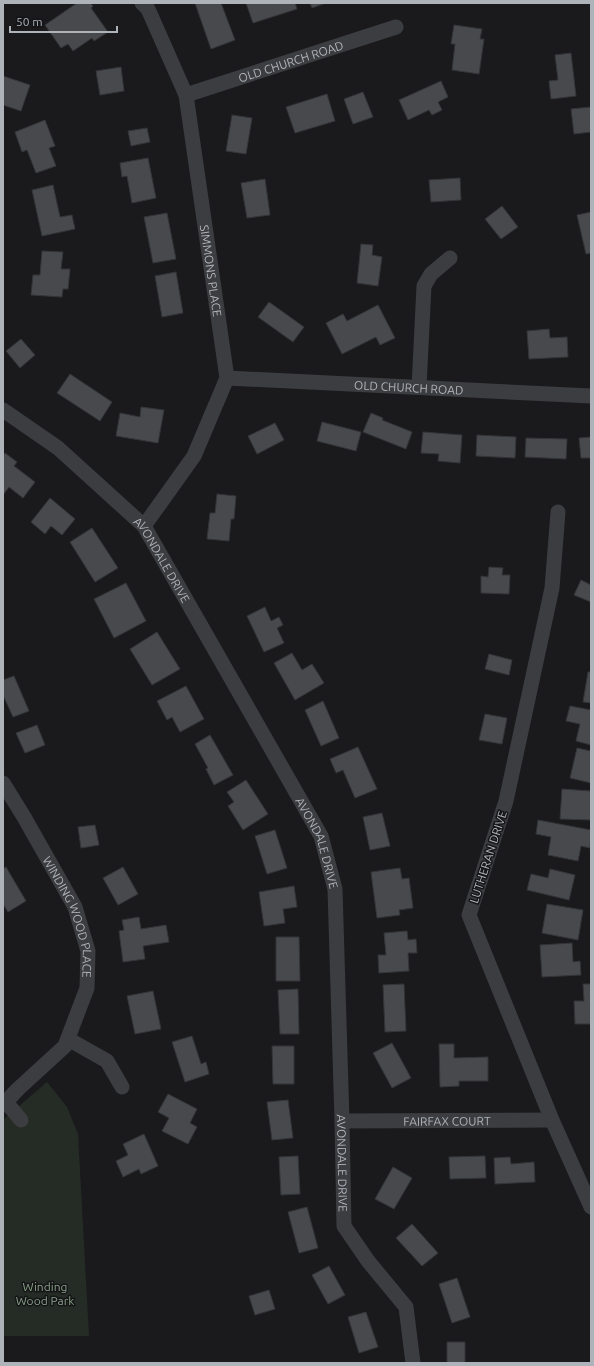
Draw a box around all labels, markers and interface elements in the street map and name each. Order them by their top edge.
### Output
scale bar [10,8,117,34]
text: 50 m [16,15,43,28]
street label: OLD CHURCH ROAD [237,38,345,84]
street label: SIMMONS PLACE [198,224,225,318]
street label: OLD CHURCH ROAD [354,378,464,396]
street label: AVONDALE DRIVE [132,514,193,605]
street label: AVONDALE DRIVE [294,795,341,890]
street label: LUTHERAN DRIVE [467,809,509,905]
street label: WINDING WOOD PLACE [41,854,95,978]
street label: AVONDALE DRIVE [335,1114,350,1212]
street label: FAIRFAX COURT [403,1114,491,1127]
park label: Winding Wood Park [16,1280,74,1307]

